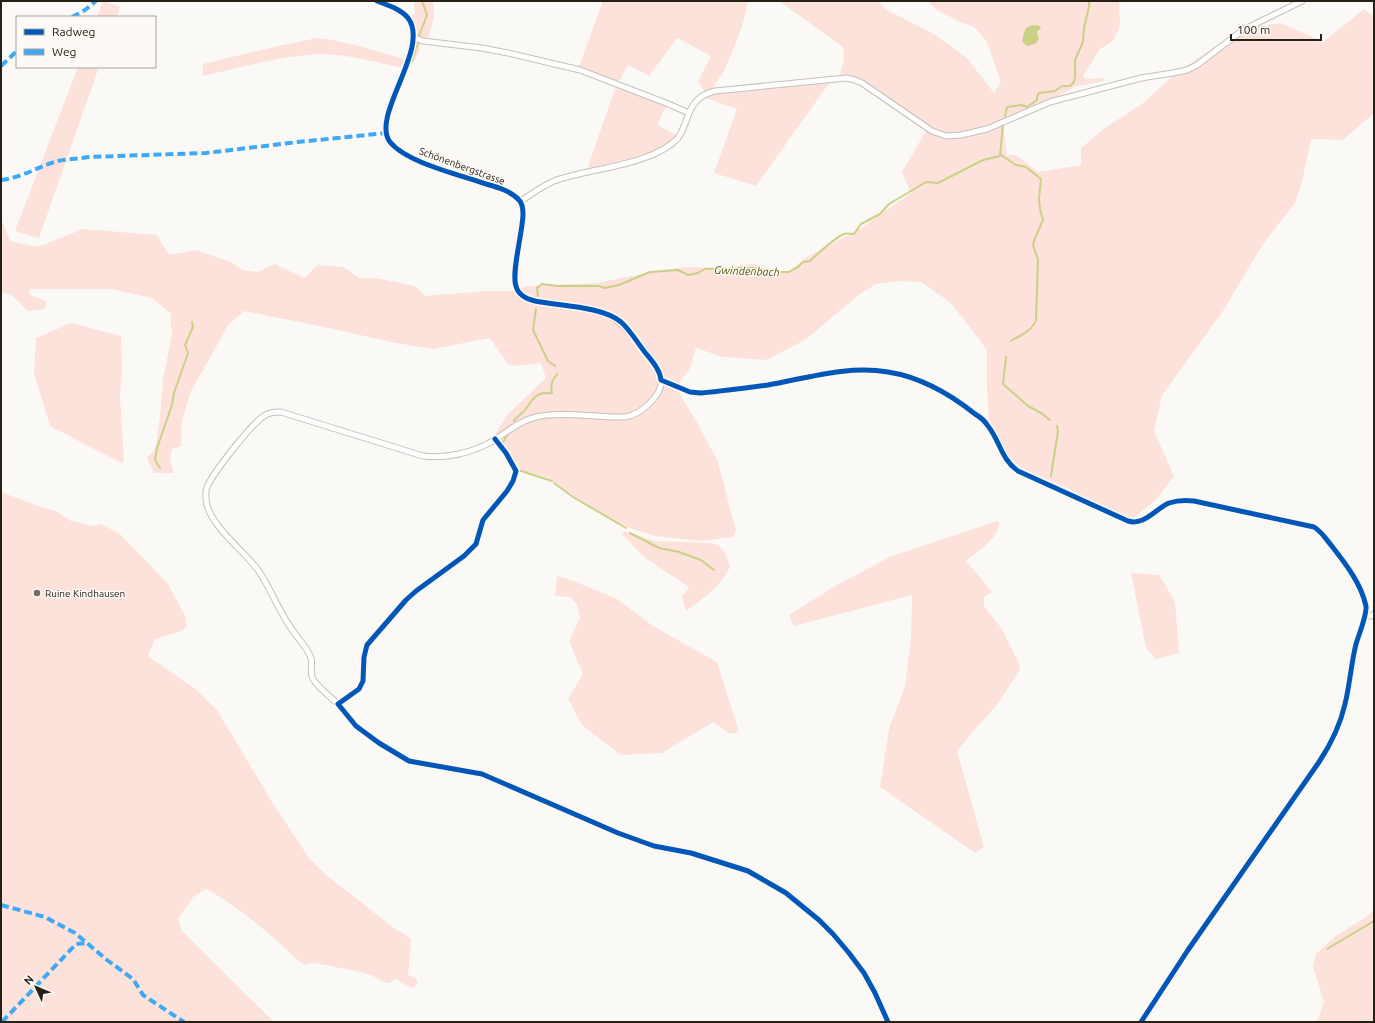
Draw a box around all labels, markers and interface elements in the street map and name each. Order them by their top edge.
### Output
legend [16,16,156,68]
scale bar [1231,16,1321,42]
text: 100 m [1237,23,1270,36]
text: Radweg [52,25,95,38]
text: Weg [52,45,76,58]
street label: Schönenbergstrasse [418,145,506,187]
water label: Gwindenbach [714,264,780,278]
marker: Ruine Kindhausen [32,588,42,598]
place label: Ruine Kindhausen [45,588,125,599]
north arrow [16,967,56,1007]
text: N [22,973,36,987]

